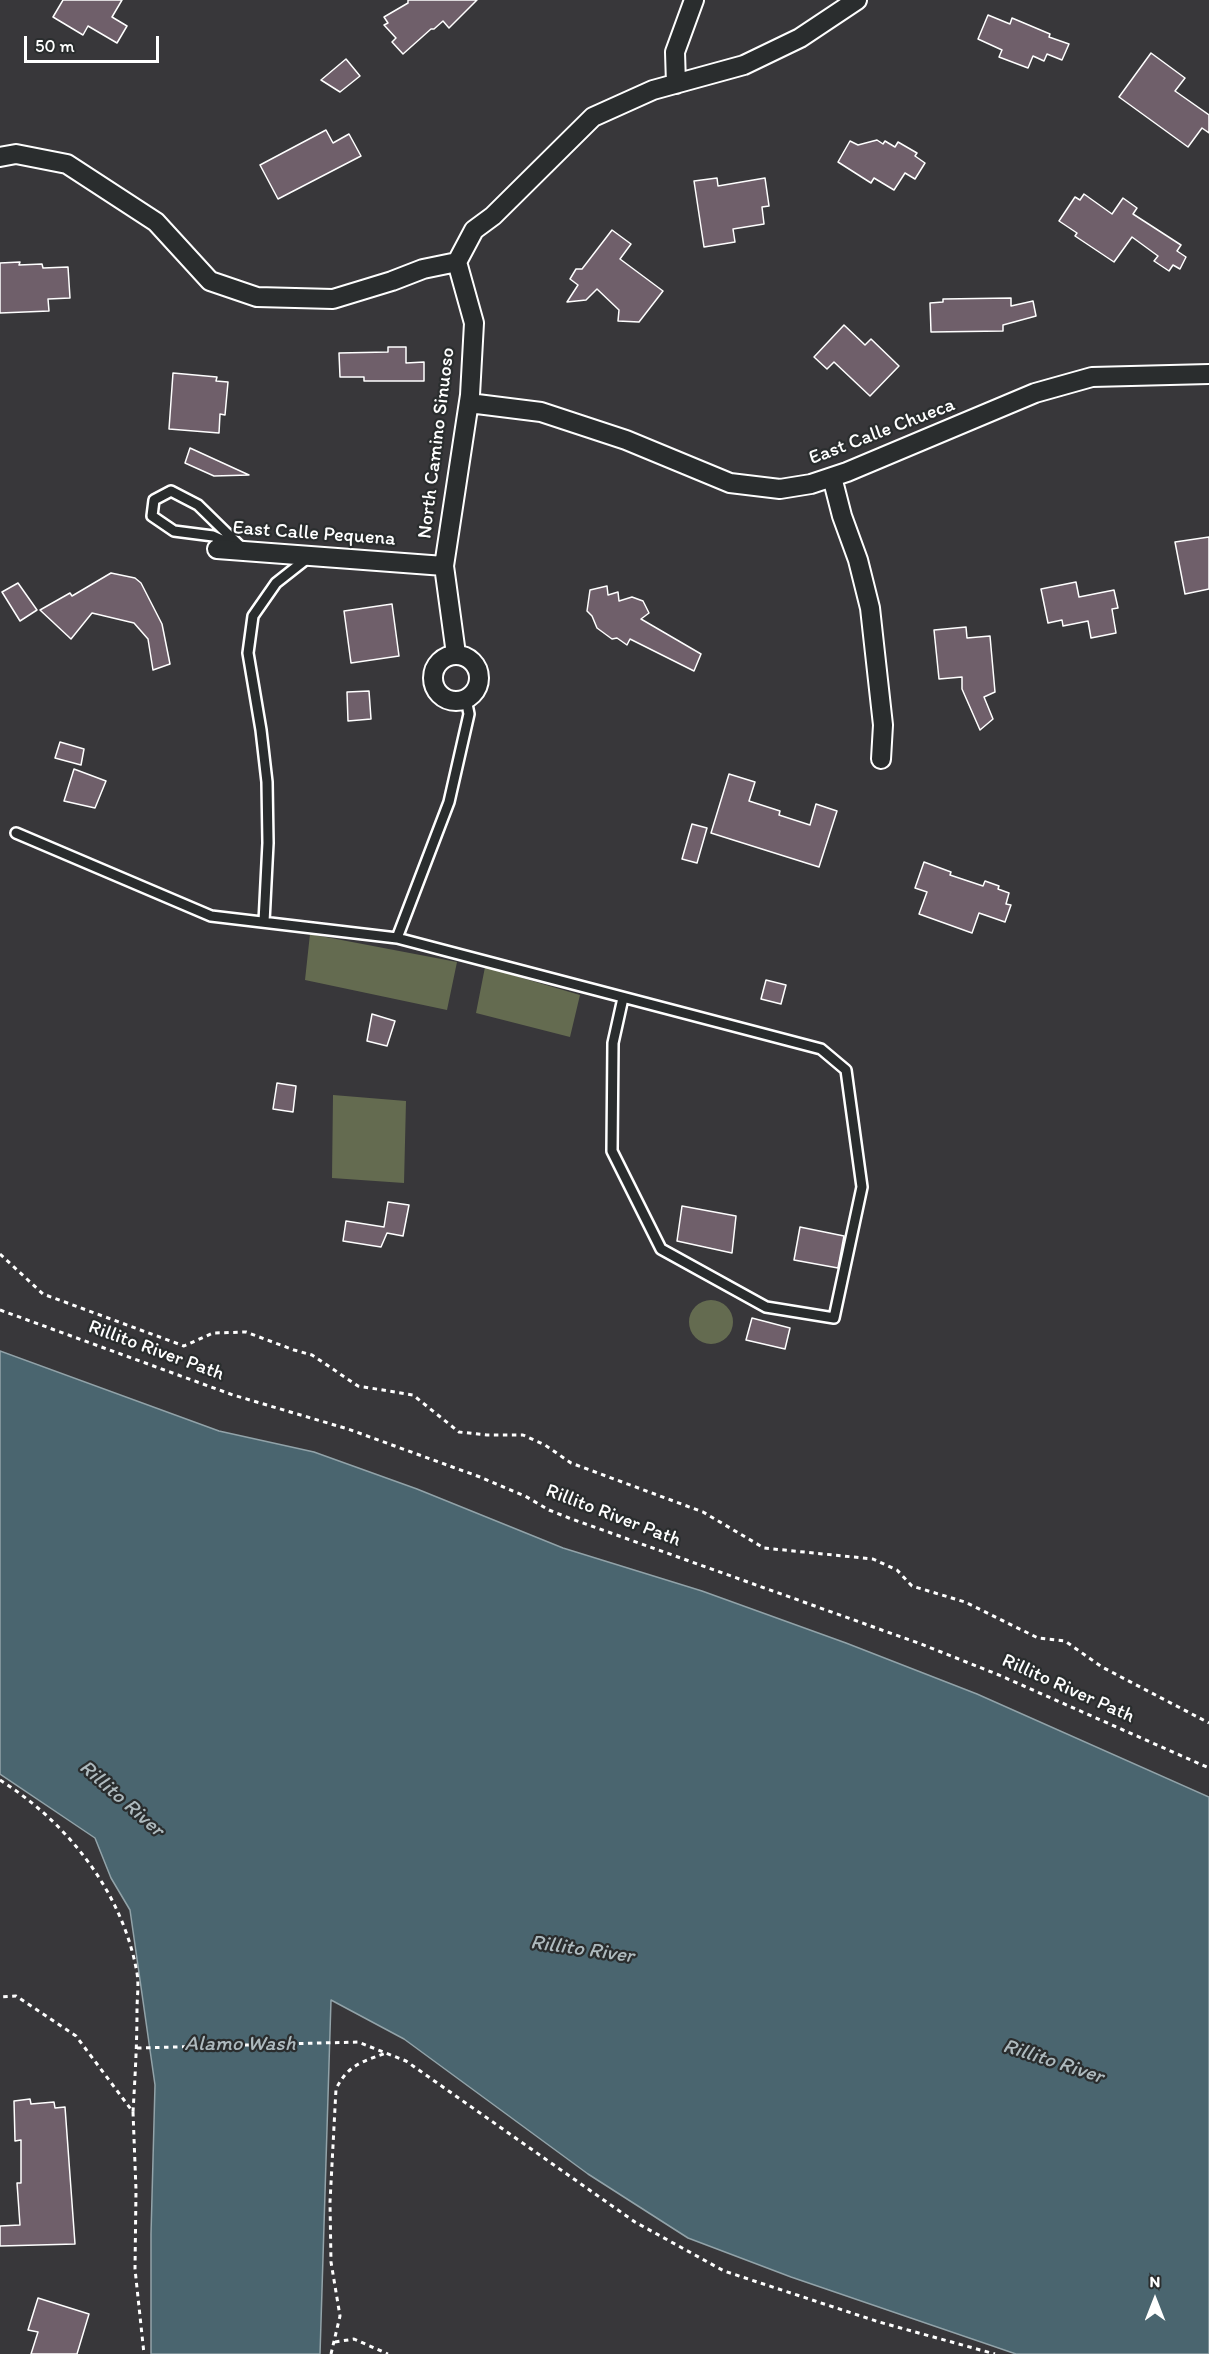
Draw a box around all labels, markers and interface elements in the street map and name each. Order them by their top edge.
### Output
scale bar [27,24,162,62]
text: 50 m [35,35,75,57]
street label: North Camino Sinuoso [413,346,461,540]
street label: East Calle Chueca [806,393,958,471]
street label: East Calle Pequena [232,516,396,552]
street label: Rillito River Path [85,1315,227,1387]
street label: Rillito River Path [542,1479,684,1553]
street label: Rillito River Path [998,1649,1138,1729]
water label: Rillito River [73,1755,169,1843]
water label: Rillito River [529,1930,635,1970]
water label: Alamo Wash [185,2032,295,2058]
water label: Rillito River [1000,2034,1106,2090]
north arrow [1125,2270,1185,2330]
text: N [1150,2272,1160,2291]

